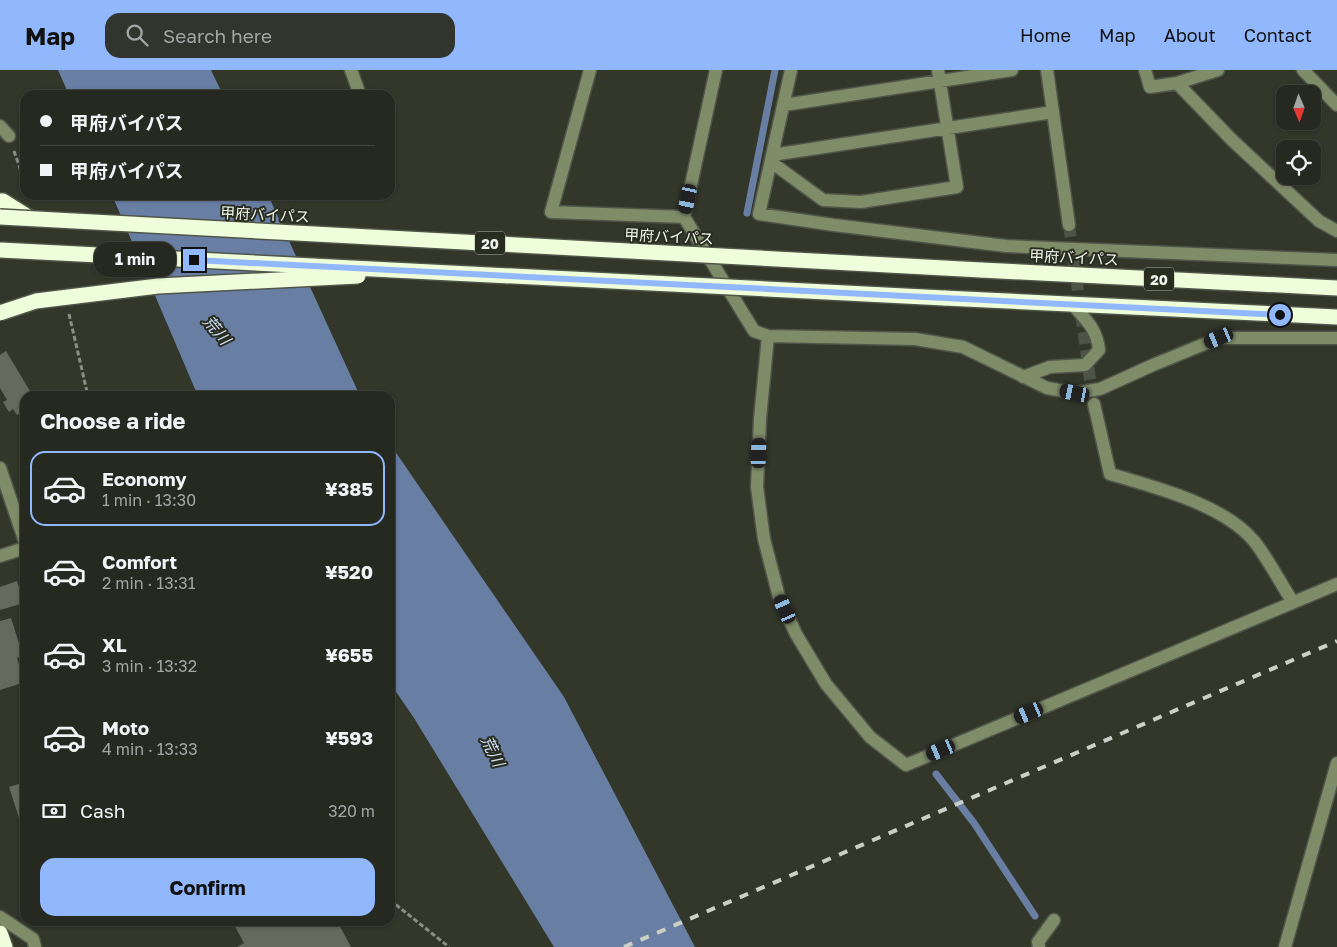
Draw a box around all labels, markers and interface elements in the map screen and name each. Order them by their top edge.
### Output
search box [105,13,455,58]
text: Map [25,21,75,50]
icon: search [123,21,151,49]
text: Search here [163,24,272,47]
text: Home [1020,24,1071,46]
text: Map [1099,24,1136,46]
text: About [1164,24,1216,46]
text: Contact [1244,24,1312,46]
north arrow [1276,85,1321,130]
map controls [1276,85,1321,185]
text: 甲府バイパス [70,111,184,134]
button: locate [1276,140,1321,185]
text: 甲府バイパス [70,159,184,182]
car [677,183,698,215]
street label: 甲府バイパス [220,203,310,225]
street label: 甲府バイパス [624,225,714,247]
road number: 20 [475,232,505,254]
callout: 1 min [94,242,176,278]
street label: 甲府バイパス [1029,246,1119,268]
text: 1 min [115,249,155,269]
route end [183,249,205,271]
road number: 20 [1144,268,1174,290]
route start [1269,304,1291,326]
water label: 荒川 [199,311,236,350]
car [1202,325,1235,351]
car [1058,383,1091,403]
text: Choose a ride [40,407,186,434]
car [750,438,767,468]
icon: car [42,466,87,511]
text: Economy [102,467,187,490]
text: ¥385 [325,477,373,500]
text: 1 min · 13:30 [102,490,196,510]
icon: car [42,549,87,594]
text: Comfort [102,550,177,573]
text: ¥520 [325,560,373,583]
text: 2 min · 13:31 [102,573,195,593]
car [772,592,797,626]
icon: car [42,632,87,677]
text: XL [102,633,127,656]
text: ¥655 [325,643,373,666]
text: 3 min · 13:32 [102,656,197,676]
car [1012,700,1045,726]
icon: car [42,715,87,760]
text: Moto [102,716,149,739]
text: ¥593 [325,726,373,749]
water label: 荒川 [477,732,510,772]
car [924,737,957,763]
text: 4 min · 13:33 [102,739,198,759]
icon: cash [40,797,68,825]
text: Cash [80,799,125,822]
text: 320 m [328,801,375,821]
button: Confirm [40,858,375,916]

